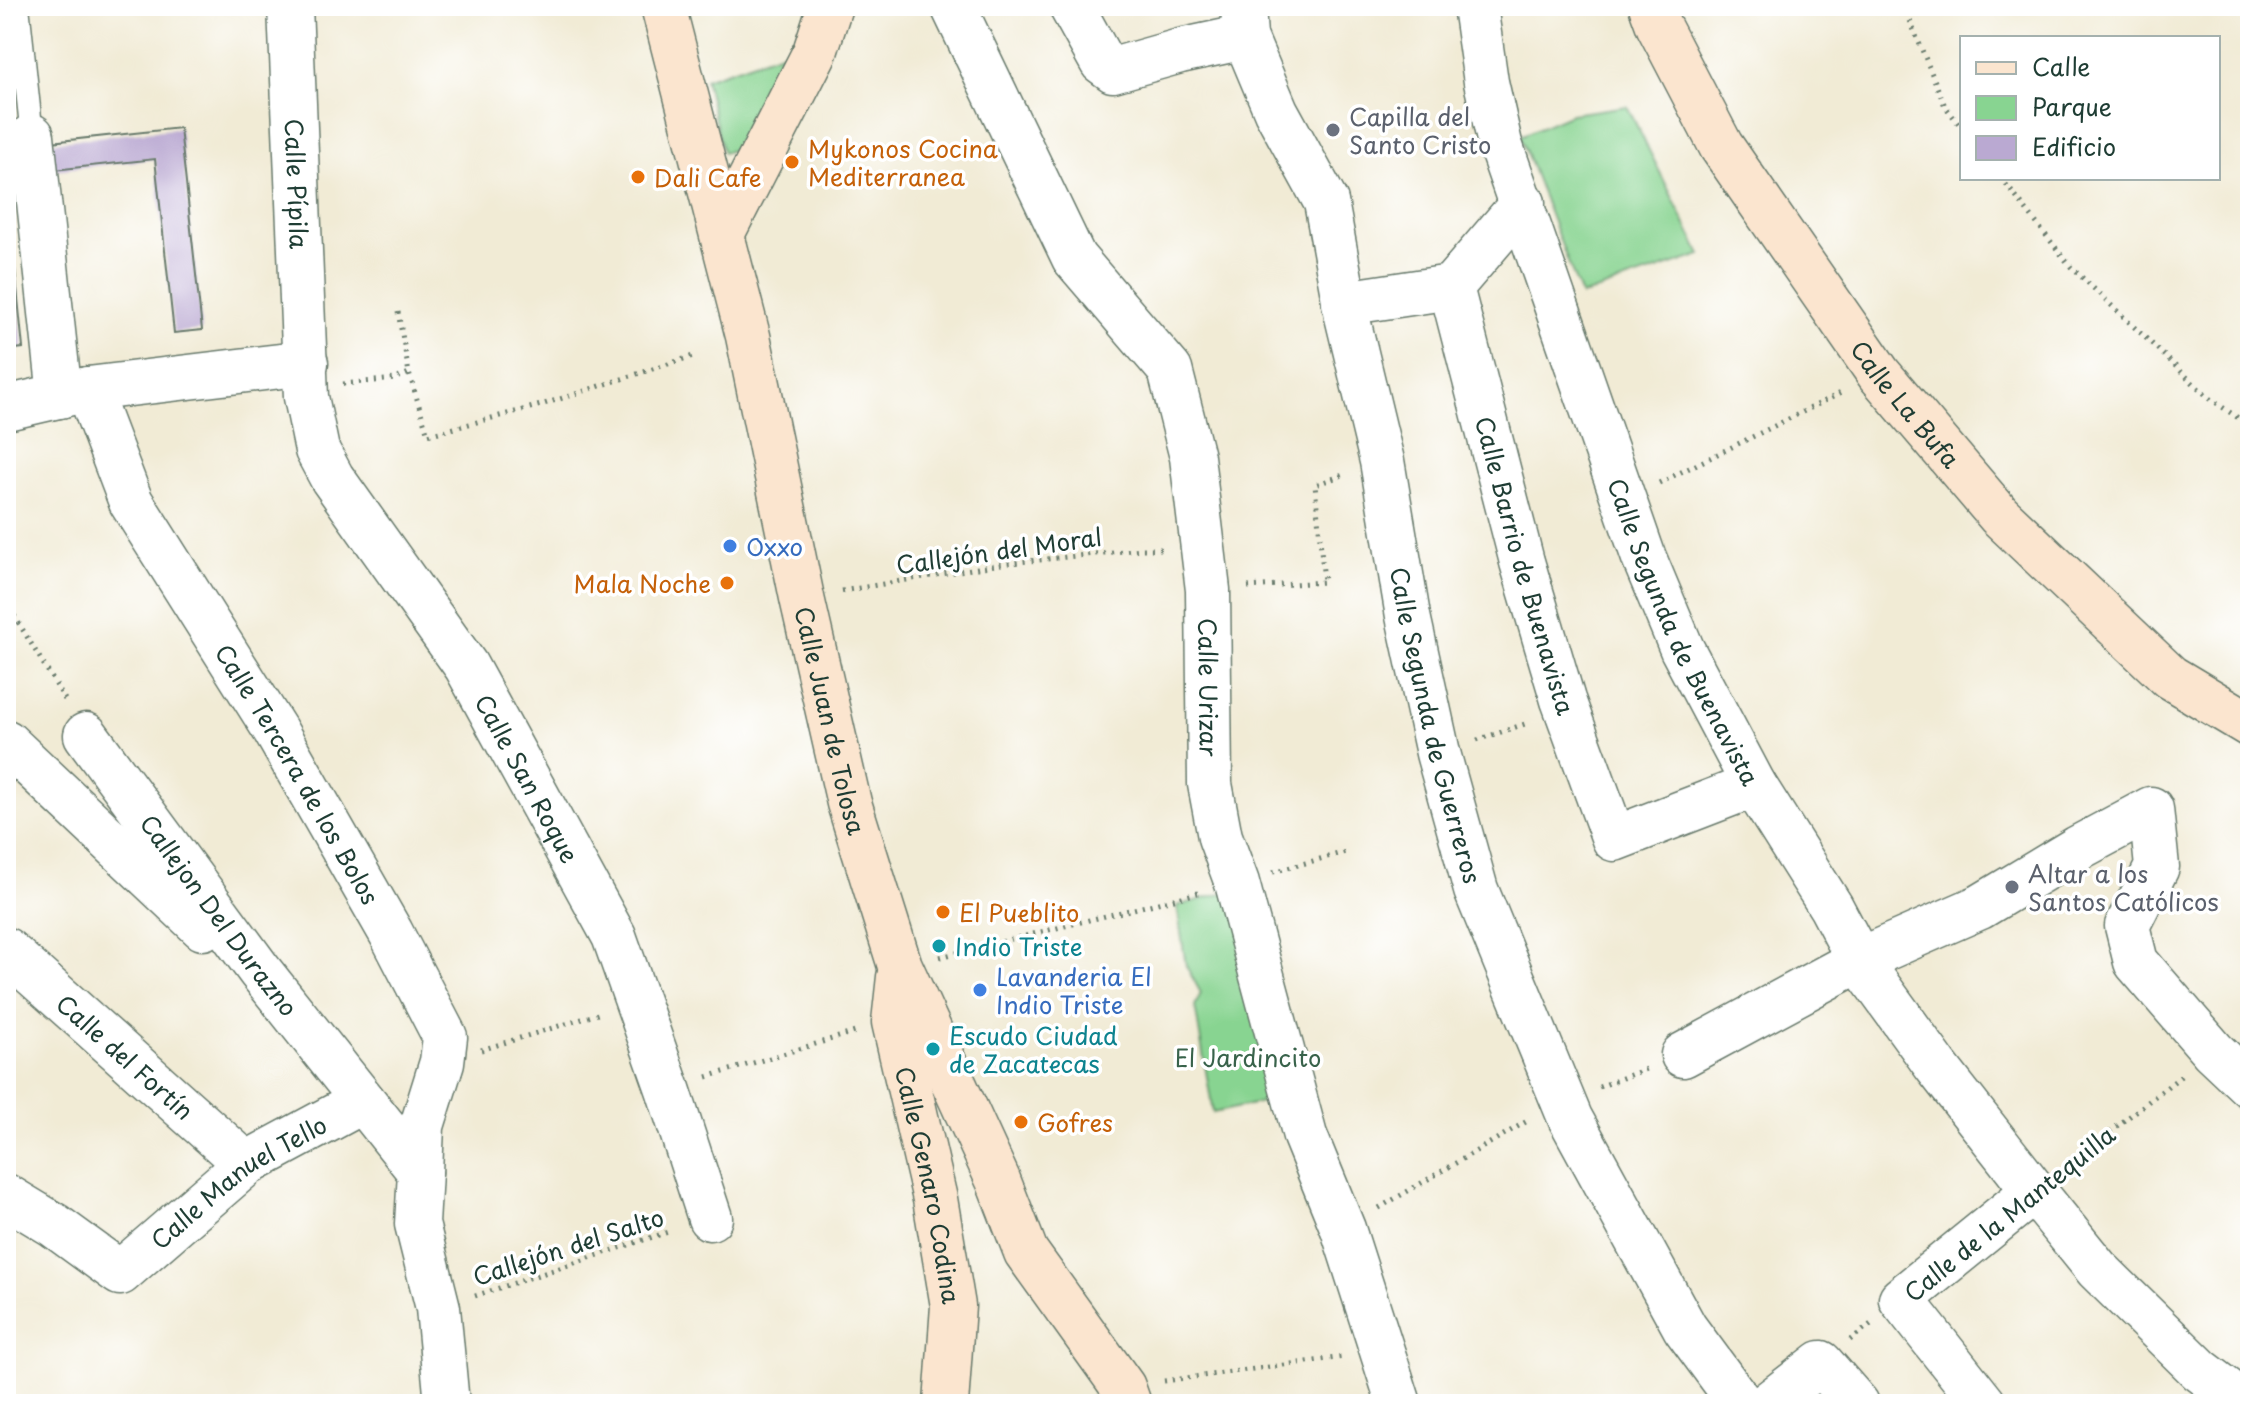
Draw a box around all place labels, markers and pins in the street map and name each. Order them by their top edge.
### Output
place label: Capilla del Santo Cristo [1349,98,1491,162]
marker: Capilla del Santo Cristo [1324,121,1342,139]
place label: Mykonos Cocina Mediterranea [808,130,998,194]
marker: Mykonos Cocina Mediterranea [783,153,801,171]
place label: Dali Cafe [654,159,762,195]
marker: Dali Cafe [629,168,647,186]
place label: Oxxo [746,528,803,564]
marker: Oxxo [721,537,739,555]
place label: Mala Noche [574,565,711,601]
marker: Mala Noche [718,574,736,592]
place label: Altar a los Santos Católicos [2028,855,2219,919]
marker: Altar a los Santos Católicos [2003,878,2021,896]
place label: El Pueblito [959,894,1079,930]
marker: El Pueblito [934,903,952,921]
place label: Indio Triste [955,928,1083,964]
marker: Indio Triste [930,937,948,955]
place label: Lavanderia El Indio Triste [996,958,1152,1022]
marker: Lavanderia El Indio Triste [971,981,989,999]
place label: Escudo Ciudad de Zacatecas [949,1017,1118,1081]
marker: Escudo Ciudad de Zacatecas [924,1040,942,1058]
place label: Gofres [1037,1104,1113,1140]
marker: Gofres [1012,1113,1030,1131]

